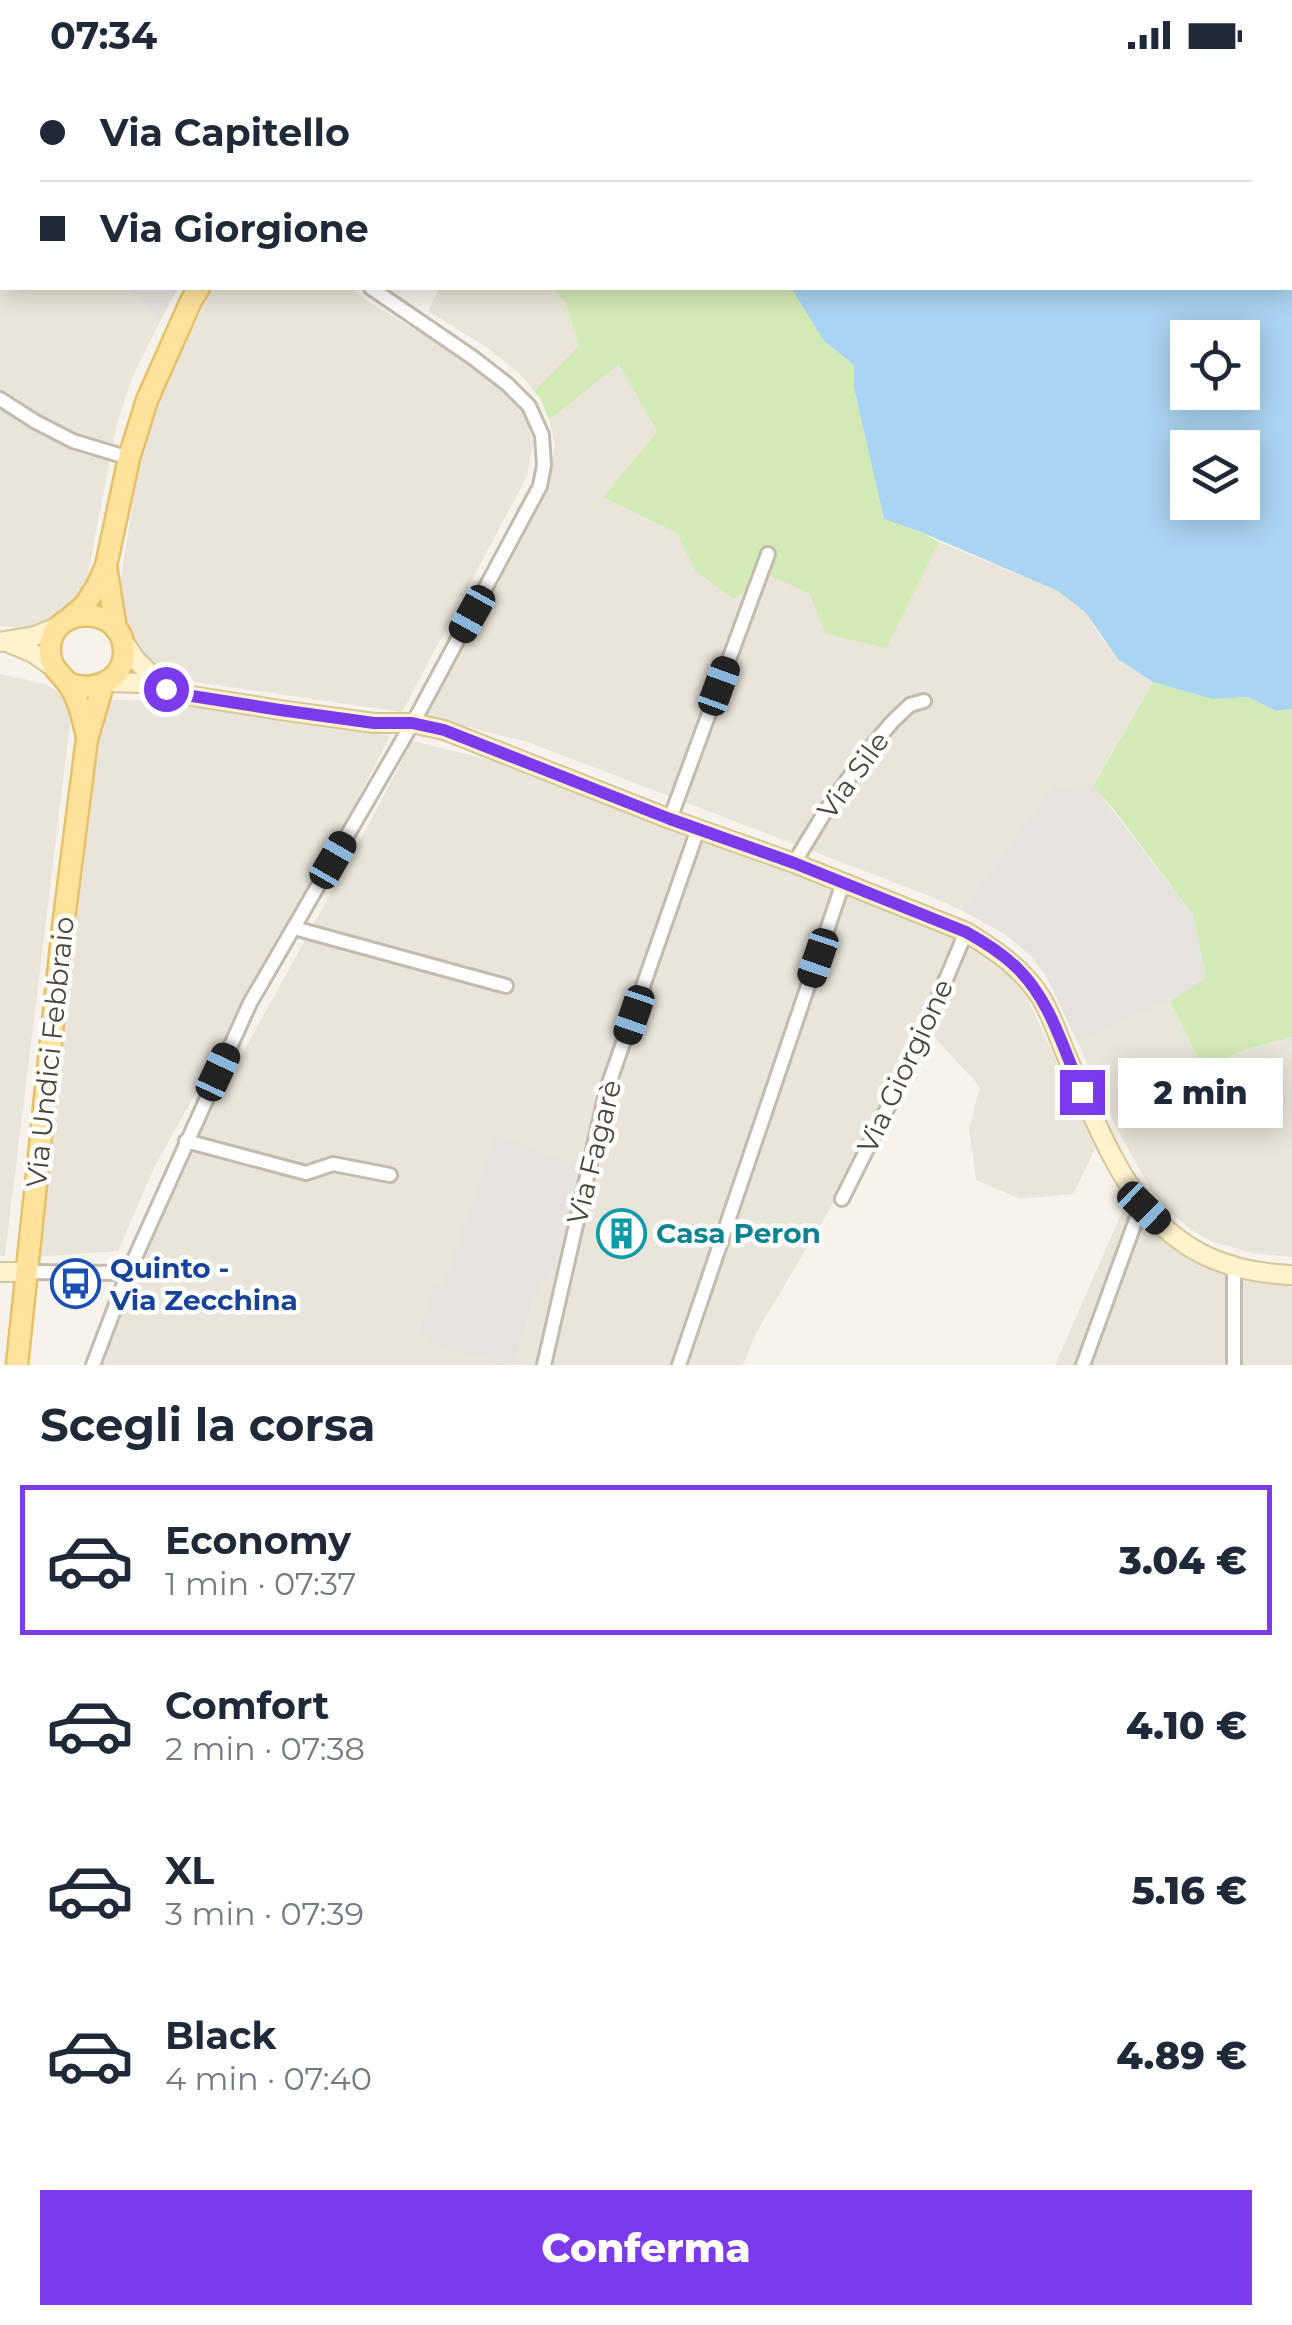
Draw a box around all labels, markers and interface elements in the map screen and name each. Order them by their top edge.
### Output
text: 07:34 [50,12,157,59]
text: Via Capitello [100,109,350,156]
text: Via Giorgione [100,205,369,252]
map controls [1170,320,1260,520]
button: locate [1170,320,1260,410]
button: layers [1170,430,1260,520]
car [444,580,500,648]
car [695,653,743,719]
route start [144,667,189,712]
street label: Via Sile [810,725,896,825]
car [305,827,361,893]
street label: Via Undici Febbraio [19,915,81,1189]
car [794,925,842,991]
street label: Via Giorgione [850,974,960,1158]
car [610,982,658,1048]
car [192,1038,244,1106]
callout: 2 min [1117,1057,1282,1127]
route end [1060,1070,1105,1115]
text: 2 min [1153,1073,1248,1112]
street label: Via Fagarè [560,1076,628,1228]
car [1112,1176,1176,1240]
building icon: Casa Peron [595,1207,647,1259]
place label: Casa Peron [656,1216,821,1250]
place label: Quinto - Via Zecchina [109,1251,298,1317]
bus stop icon: Quinto - Via Zecchina [49,1258,101,1310]
text: Scegli la corsa [40,1397,376,1452]
icon: car [45,1515,135,1605]
text: Economy [165,1517,351,1564]
text: 3.04 € [1119,1537,1247,1584]
text: 1 min · 07:37 [165,1564,356,1603]
icon: car [45,1680,135,1770]
text: Comfort [165,1682,329,1729]
text: 4.10 € [1126,1702,1247,1749]
text: 2 min · 07:38 [165,1729,365,1768]
icon: car [45,1845,135,1935]
text: XL [165,1847,214,1894]
text: 5.16 € [1132,1867,1247,1914]
text: 3 min · 07:39 [165,1894,364,1933]
icon: car [45,2010,135,2100]
text: Black [165,2012,276,2059]
text: 4.89 € [1116,2032,1247,2079]
text: 4 min · 07:40 [165,2059,372,2098]
button: Conferma [40,2190,1252,2305]

